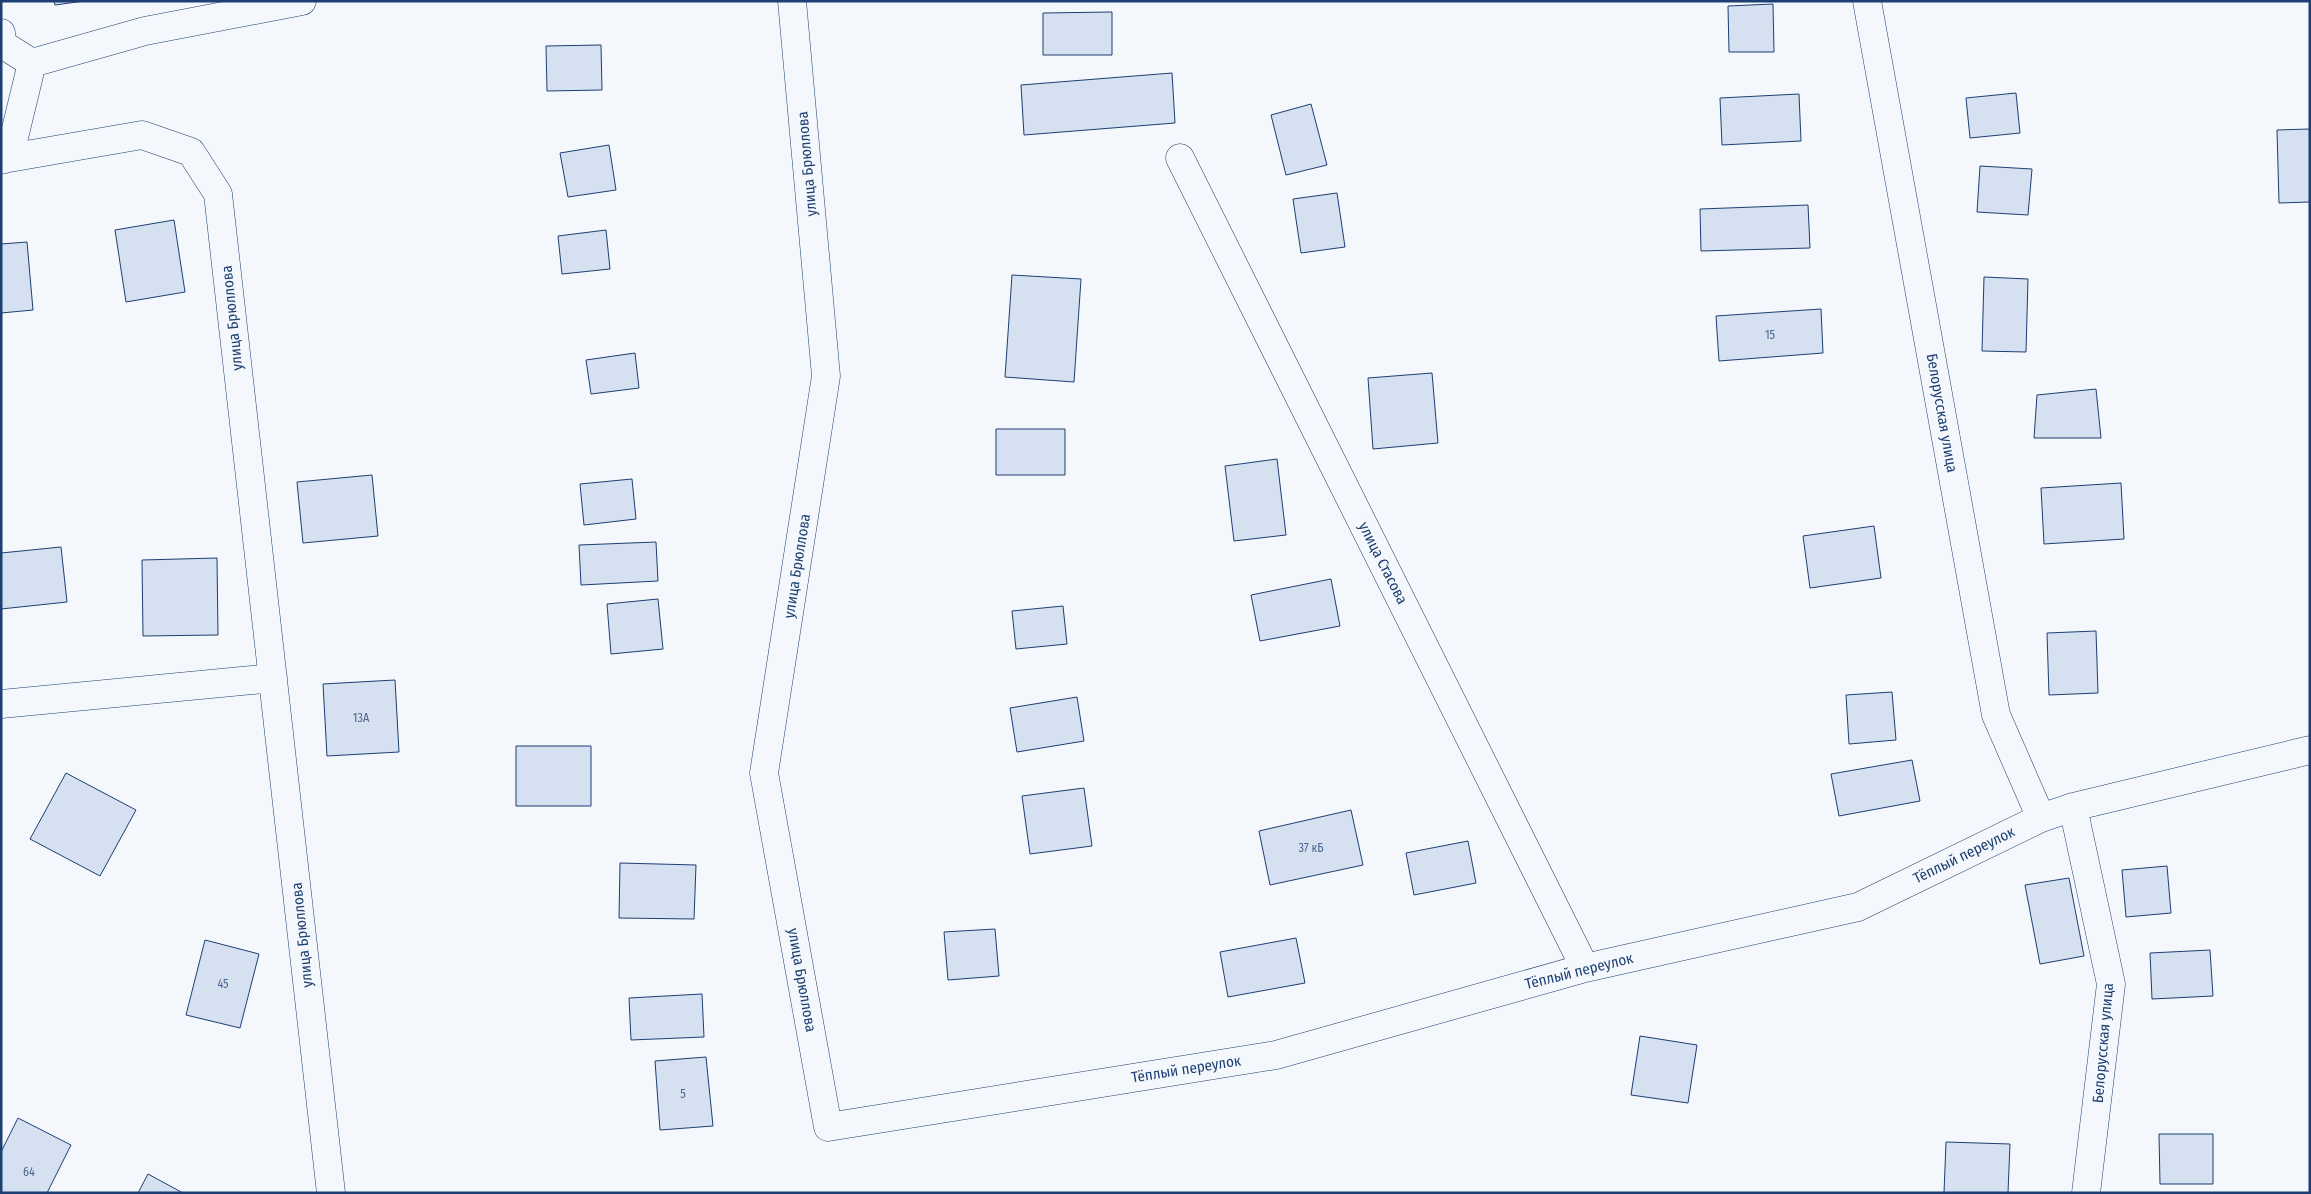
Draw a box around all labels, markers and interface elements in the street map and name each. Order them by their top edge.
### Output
street label: улица Брюллова [793,111,821,217]
street label: улица Брюллова [218,265,246,371]
house number: 15 [1765,328,1776,342]
street label: Белорусская улица [1923,352,1961,474]
street label: улица Брюллова [780,512,814,620]
street label: улица Стасова [1355,519,1411,607]
house number: 13А [353,711,370,725]
street label: Тёплый переулок [1910,823,2018,887]
house number: 37 кБ [1299,841,1323,855]
street label: улица Брюллова [288,882,316,988]
street label: улица Брюллова [784,926,820,1034]
street label: Тёплый переулок [1523,949,1635,993]
house number: 45 [217,977,229,991]
street label: Белорусская улица [2089,982,2117,1104]
street label: Тёплый переулок [1130,1051,1242,1087]
house number: 5 [680,1087,686,1101]
house number: 64 [23,1165,35,1179]

